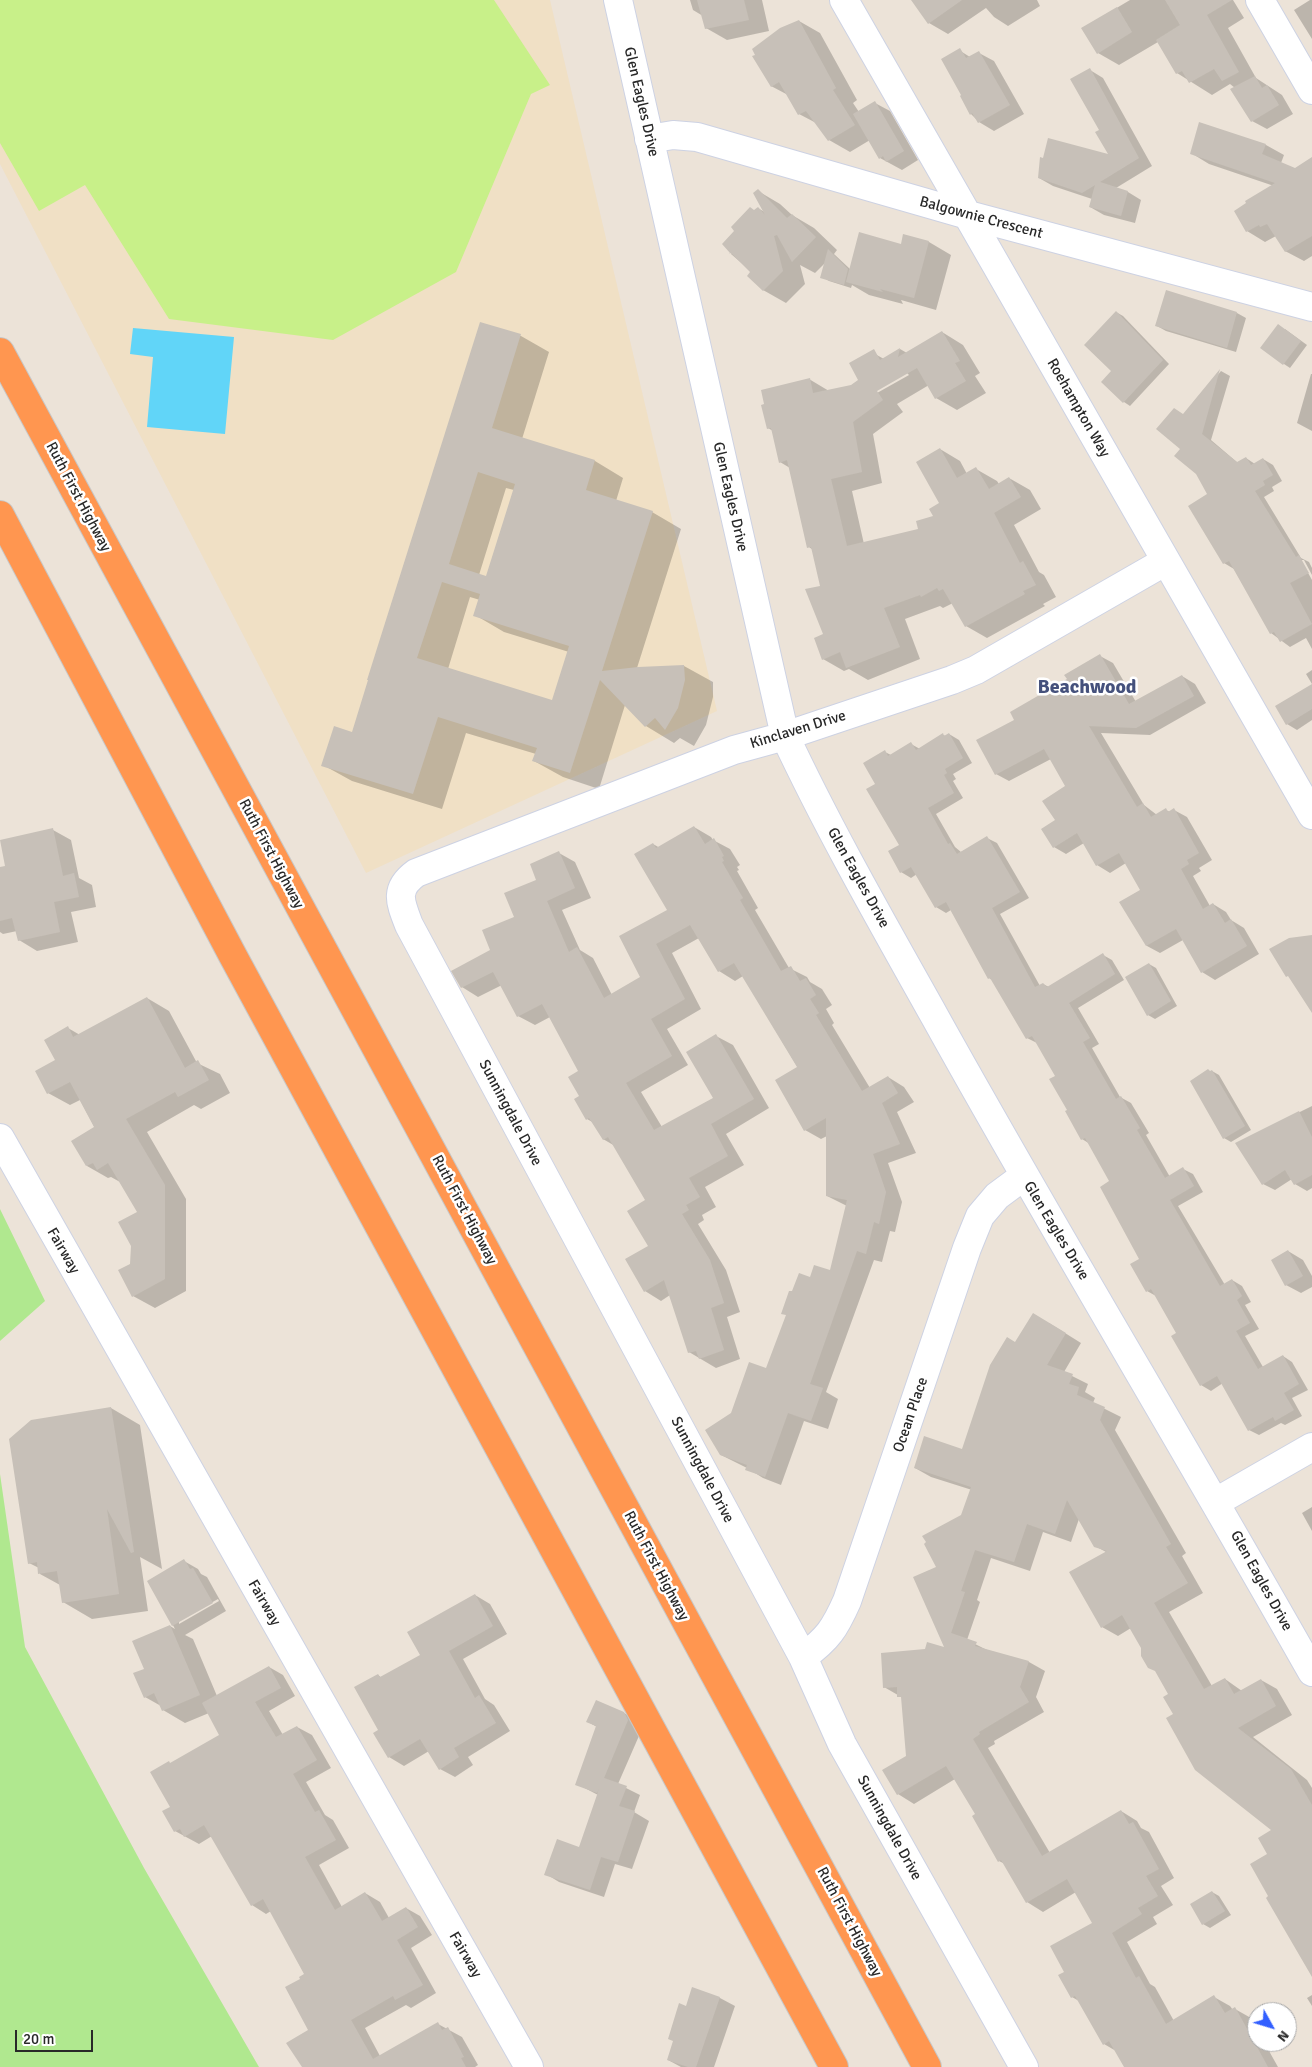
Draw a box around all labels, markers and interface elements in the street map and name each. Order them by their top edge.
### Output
street label: Glen Eagles Drive [620,45,662,159]
street label: Balgownie Crescent [917,193,1045,243]
street label: Roehampton Way [1043,356,1113,460]
street label: Ruth First Highway [42,439,114,555]
street label: Glen Eagles Drive [709,440,751,554]
district label: Beachwood [1037,676,1137,700]
street label: Kinclaven Drive [748,707,848,753]
street label: Ruth First Highway [235,796,307,912]
street label: Glen Eagles Drive [823,825,893,931]
street label: Sunningdale Drive [475,1057,545,1169]
street label: Ruth First Highway [428,1152,500,1268]
street label: Glen Eagles Drive [1019,1178,1093,1284]
street label: Fairway [43,1225,83,1277]
street label: Ocean Place [890,1375,932,1455]
street label: Sunningdale Drive [667,1414,737,1526]
street label: Ruth First Highway [620,1508,692,1624]
street label: Glen Eagles Drive [1226,1528,1296,1634]
street label: Fairway [244,1577,284,1629]
street label: Sunningdale Drive [853,1772,925,1884]
street label: Ruth First Highway [813,1864,885,1980]
street label: Fairway [445,1929,485,1981]
north arrow [1247,2002,1297,2052]
scale bar [18,2020,95,2052]
text: N [1274,2027,1293,2045]
text: 20 m [23,2030,54,2048]

